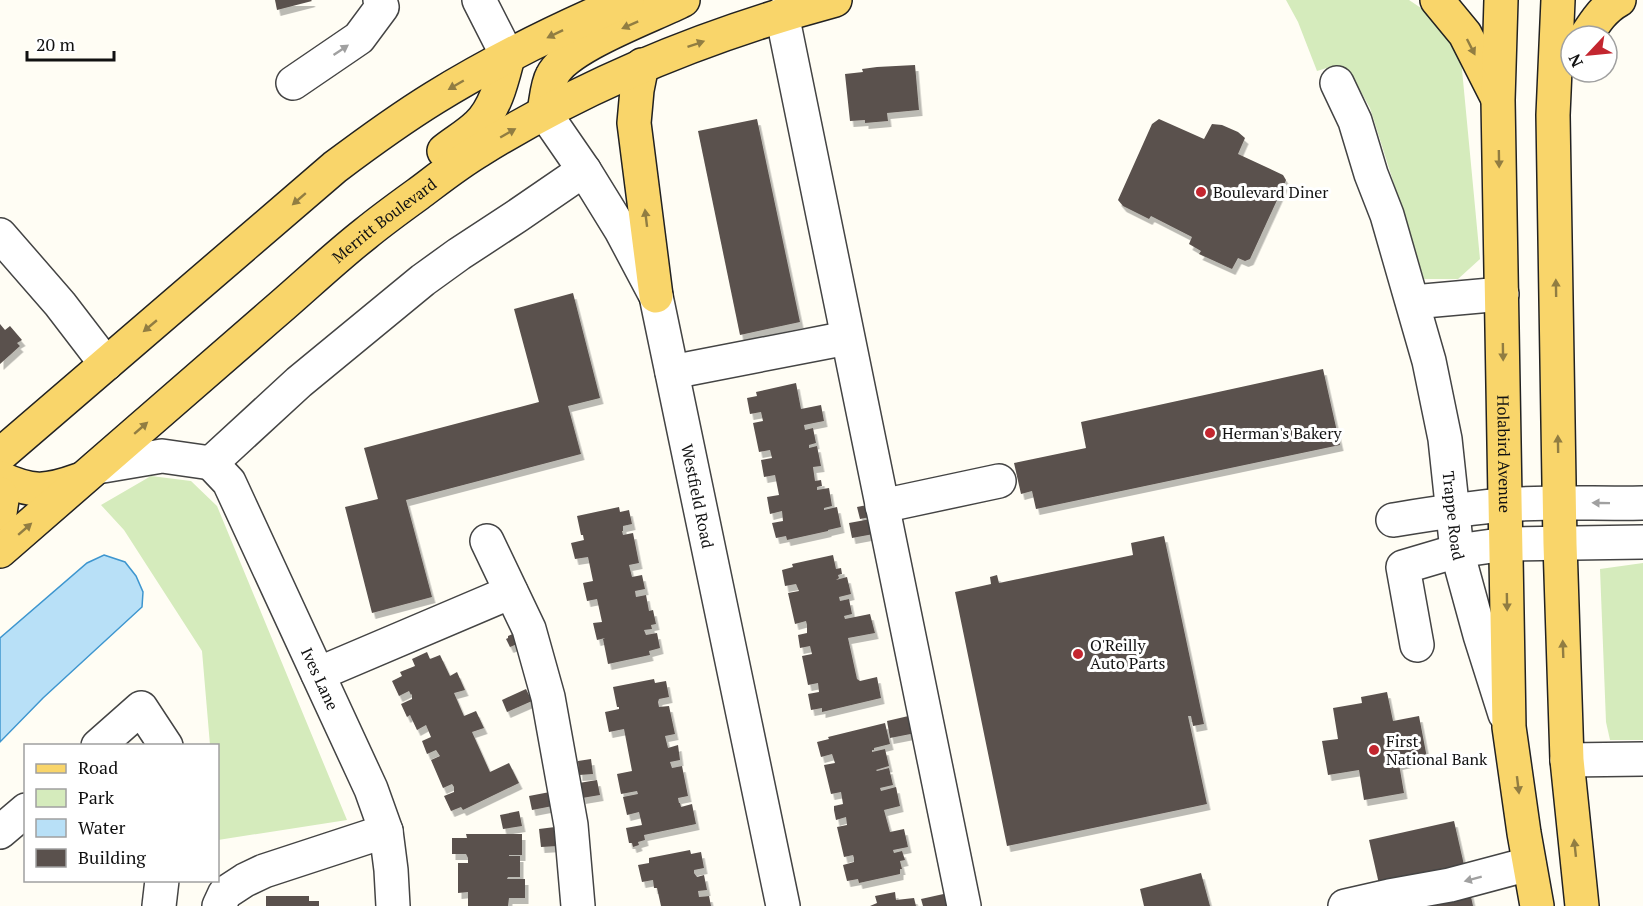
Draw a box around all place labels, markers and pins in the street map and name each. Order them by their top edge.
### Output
place label: Boulevard Diner [1213,181,1329,203]
marker: Boulevard Diner [1194,185,1208,199]
place label: Herman's Bakery [1222,422,1343,444]
marker: Herman's Bakery [1203,426,1217,440]
place label: O'Reilly Auto Parts [1090,634,1165,674]
marker: O'Reilly Auto Parts [1071,647,1085,661]
place label: First National Bank [1386,730,1488,770]
marker: First National Bank [1367,743,1381,757]

